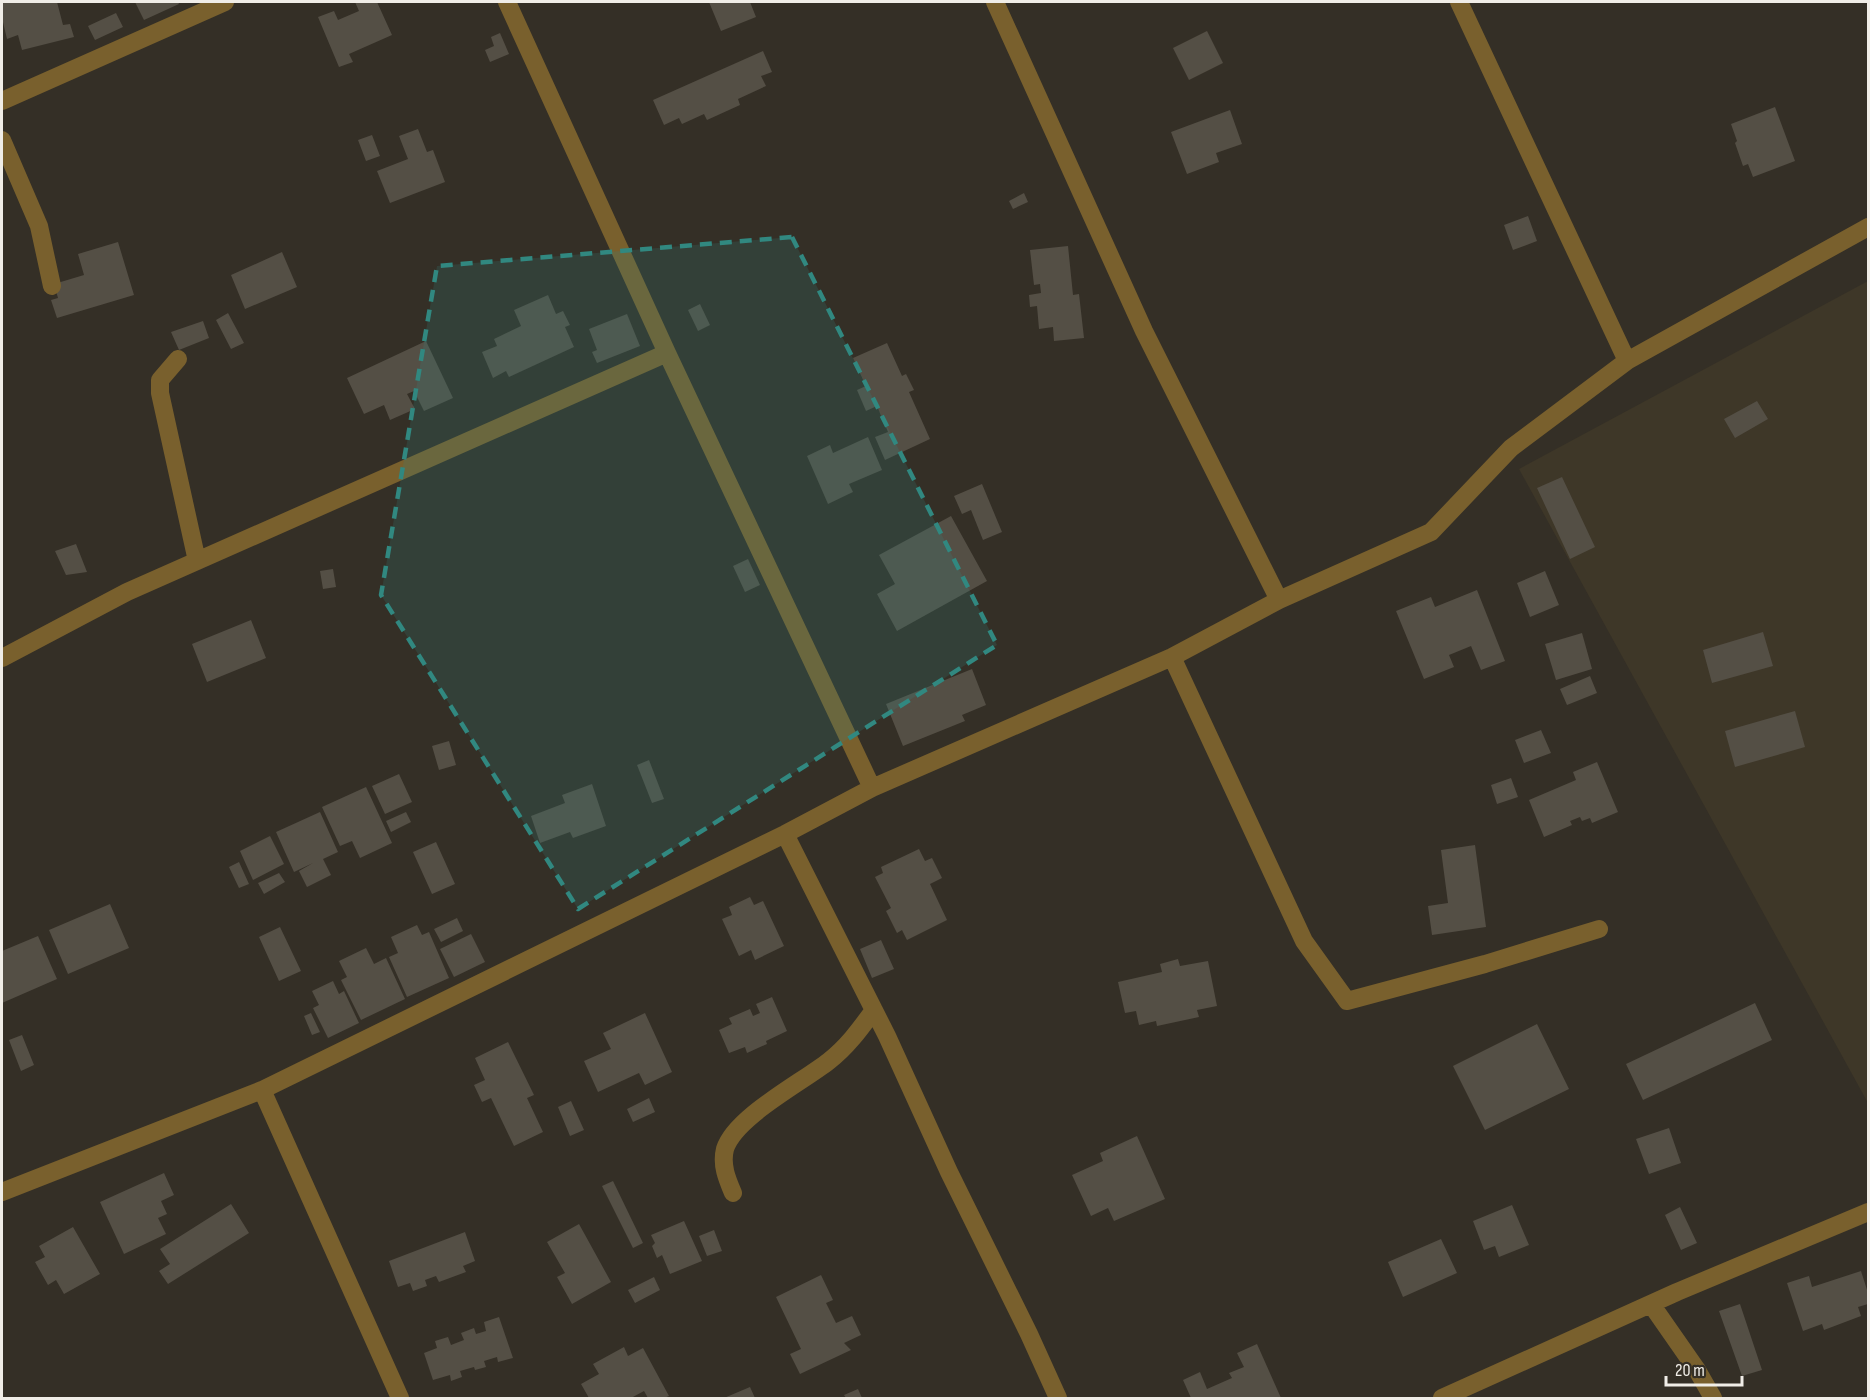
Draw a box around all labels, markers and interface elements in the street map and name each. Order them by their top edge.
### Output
scale bar [1666,1349,1742,1387]
text: 20 m [1675,1360,1705,1381]

